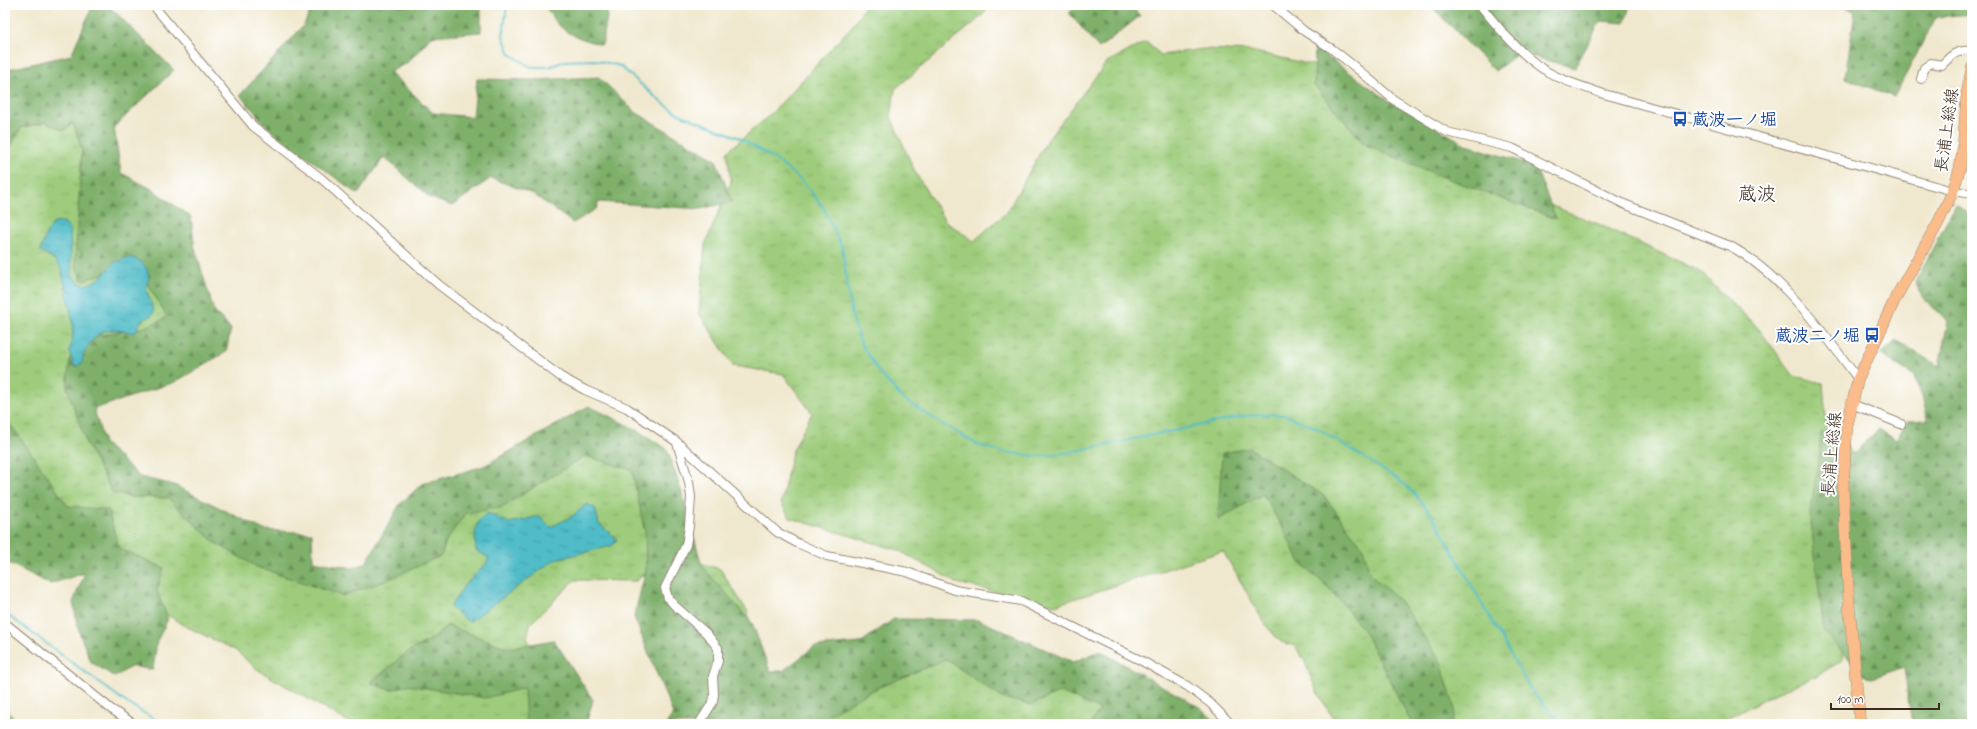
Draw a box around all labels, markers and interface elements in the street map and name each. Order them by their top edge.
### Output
street label: 長浦上総線 [1929,86,1966,174]
place label: 蔵波一ノ堀 [1692,108,1777,133]
bus stop icon: 蔵波一ノ堀 [1671,110,1689,128]
district label: 蔵波 [1738,182,1776,209]
place label: 蔵波二ノ堀 [1775,324,1860,349]
bus stop icon: 蔵波二ノ堀 [1863,326,1881,344]
street label: 長浦上総線 [1816,411,1849,498]
scale bar [1831,685,1939,711]
text: 100 m [1837,691,1864,709]

